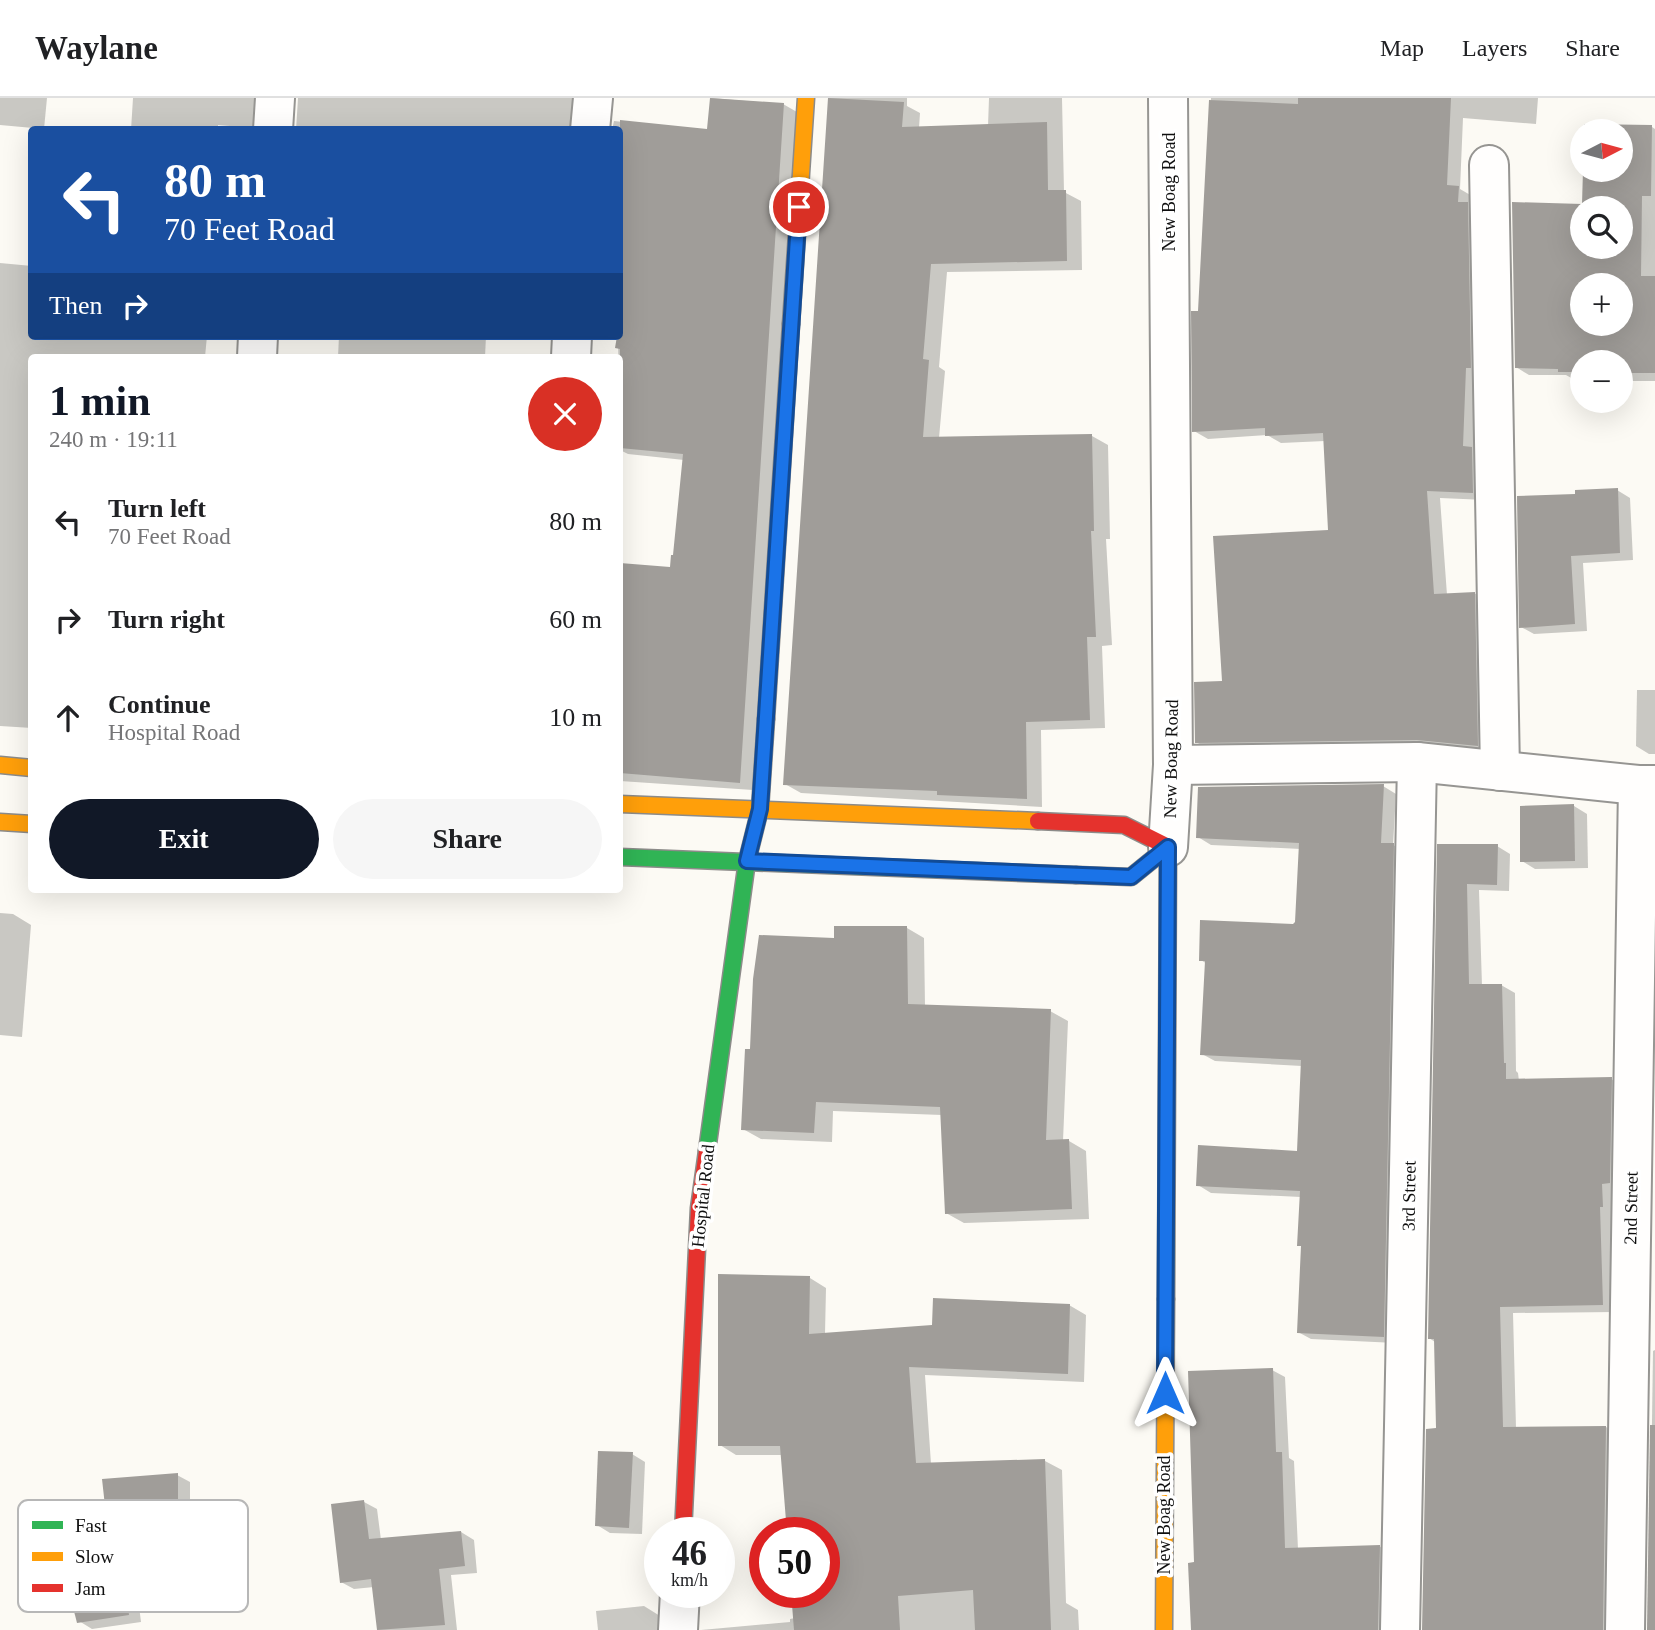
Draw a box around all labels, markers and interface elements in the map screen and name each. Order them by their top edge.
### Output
text: Waylane [35,30,158,66]
text: Map [1380,35,1424,61]
text: Layers [1462,35,1527,61]
text: Share [1565,35,1620,61]
north arrow [1570,119,1633,182]
map controls [1570,119,1633,413]
street label: New Boag Road [1159,133,1179,251]
text: 80 m [164,153,266,208]
icon: left [49,154,140,245]
pin [769,177,829,237]
icon: arrive [780,188,818,226]
button: search [1570,196,1633,259]
text: 70 Feet Road [164,211,335,247]
button: + [1570,273,1633,336]
icon: right [116,287,154,325]
text: Then [49,291,102,320]
button: − [1570,350,1633,413]
button: close [528,377,602,451]
text: 1 min [49,378,151,424]
text: 240 m · 19:11 [49,427,178,452]
text: Turn left [108,494,206,523]
icon: left [49,503,87,541]
text: 80 m [549,507,602,536]
text: 70 Feet Road [108,524,231,549]
icon: right [49,601,87,639]
text: Turn right [108,605,225,634]
text: 60 m [549,605,602,634]
text: Continue [108,690,211,719]
icon: ahead [49,699,87,737]
street label: New Boag Road [1160,699,1182,819]
text: 10 m [549,703,602,732]
text: Hospital Road [108,720,240,745]
button: Exit [49,799,319,879]
button: Share [333,799,602,879]
street label: Hospital Road [688,1143,718,1249]
street label: 3rd Street [1398,1161,1420,1231]
street label: 2nd Street [1620,1171,1642,1245]
position arrow [1128,1356,1202,1430]
street label: New Boag Road [1154,1456,1174,1574]
legend [18,1500,248,1612]
text: Fast [75,1515,107,1536]
speed limit sign: 50 [749,1517,840,1608]
text: 46 [672,1534,707,1573]
text: Slow [75,1546,114,1567]
text: km/h [671,1570,708,1590]
text: Jam [75,1578,106,1599]

